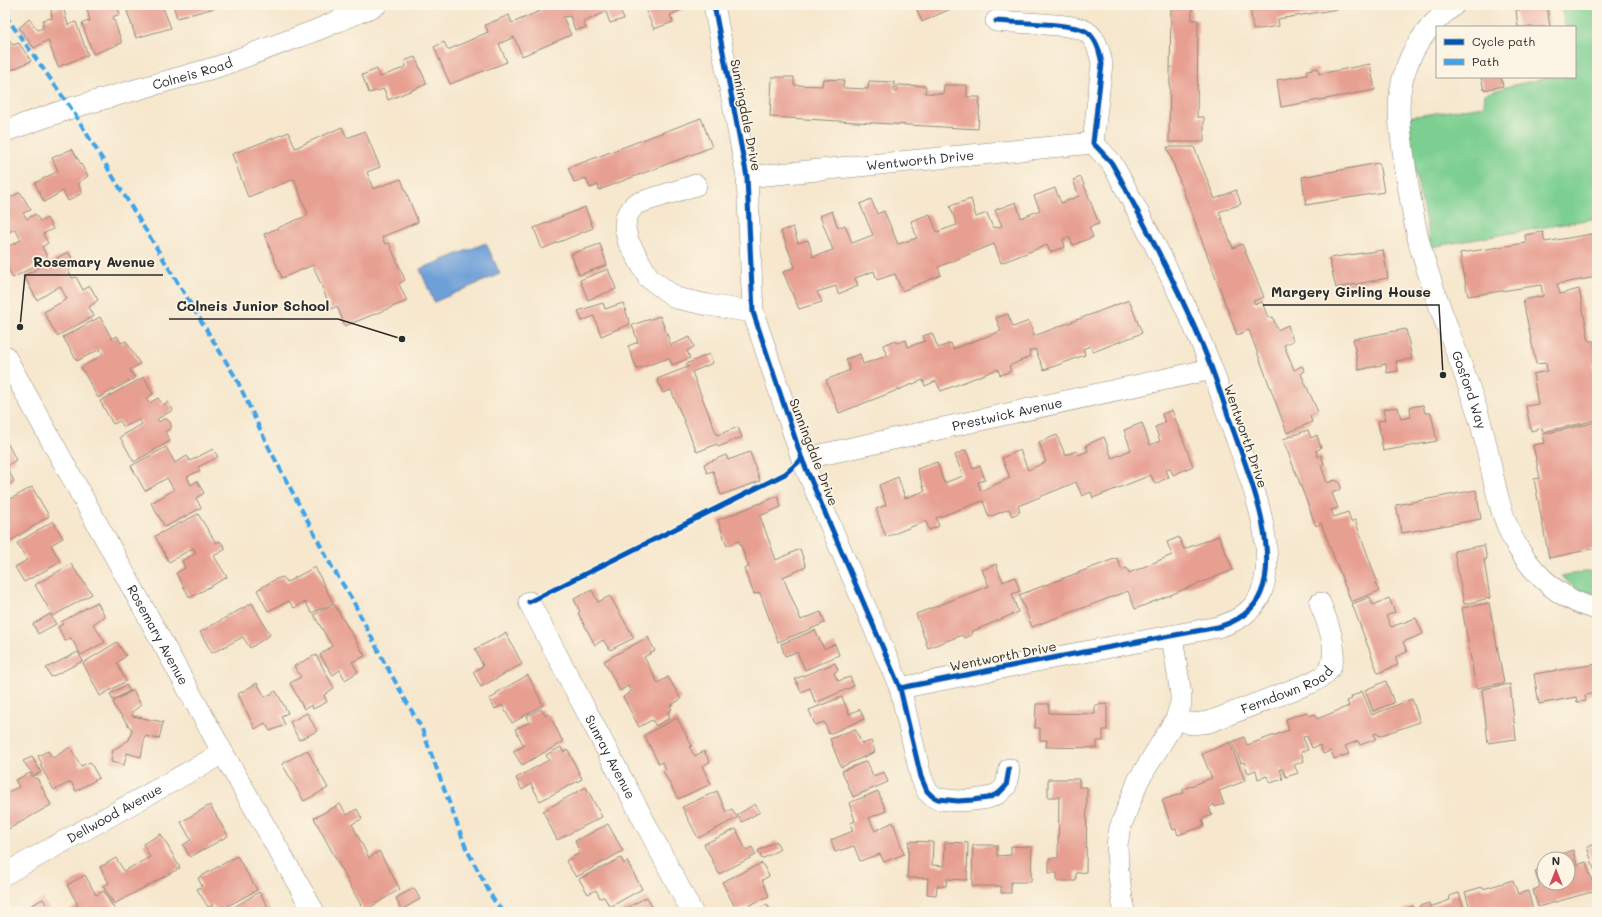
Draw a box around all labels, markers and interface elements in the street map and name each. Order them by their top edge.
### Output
legend [1436,26,1576,78]
text: Cycle path [1472,33,1535,49]
street label: Colneis Road [150,53,234,93]
text: Path [1472,53,1499,69]
street label: Sunningdale Drive [727,57,766,172]
street label: Wentworth Drive [865,146,975,173]
callout: Rosemary Avenue [25,249,163,275]
text: Rosemary Avenue [33,252,155,271]
callout: Margery Girling House [1263,279,1439,305]
text: Margery Girling House [1271,282,1431,301]
callout: Colneis Junior School [169,293,338,319]
text: Colneis Junior School [177,296,329,315]
street label: Gosford Way [1449,348,1491,431]
street label: Wentworth Drive [1221,382,1272,490]
street label: Prestwick Avenue [950,393,1064,434]
street label: Sunningdale Drive [786,396,843,508]
street label: Rosemary Avenue [124,582,193,687]
street label: Wentworth Drive [948,637,1058,674]
street label: Ferndown Road [1238,662,1336,717]
street label: Sunray Avenue [582,712,640,801]
street label: Dellwood Avenue [63,780,165,846]
north arrow [1536,851,1576,891]
text: N [1552,853,1560,868]

